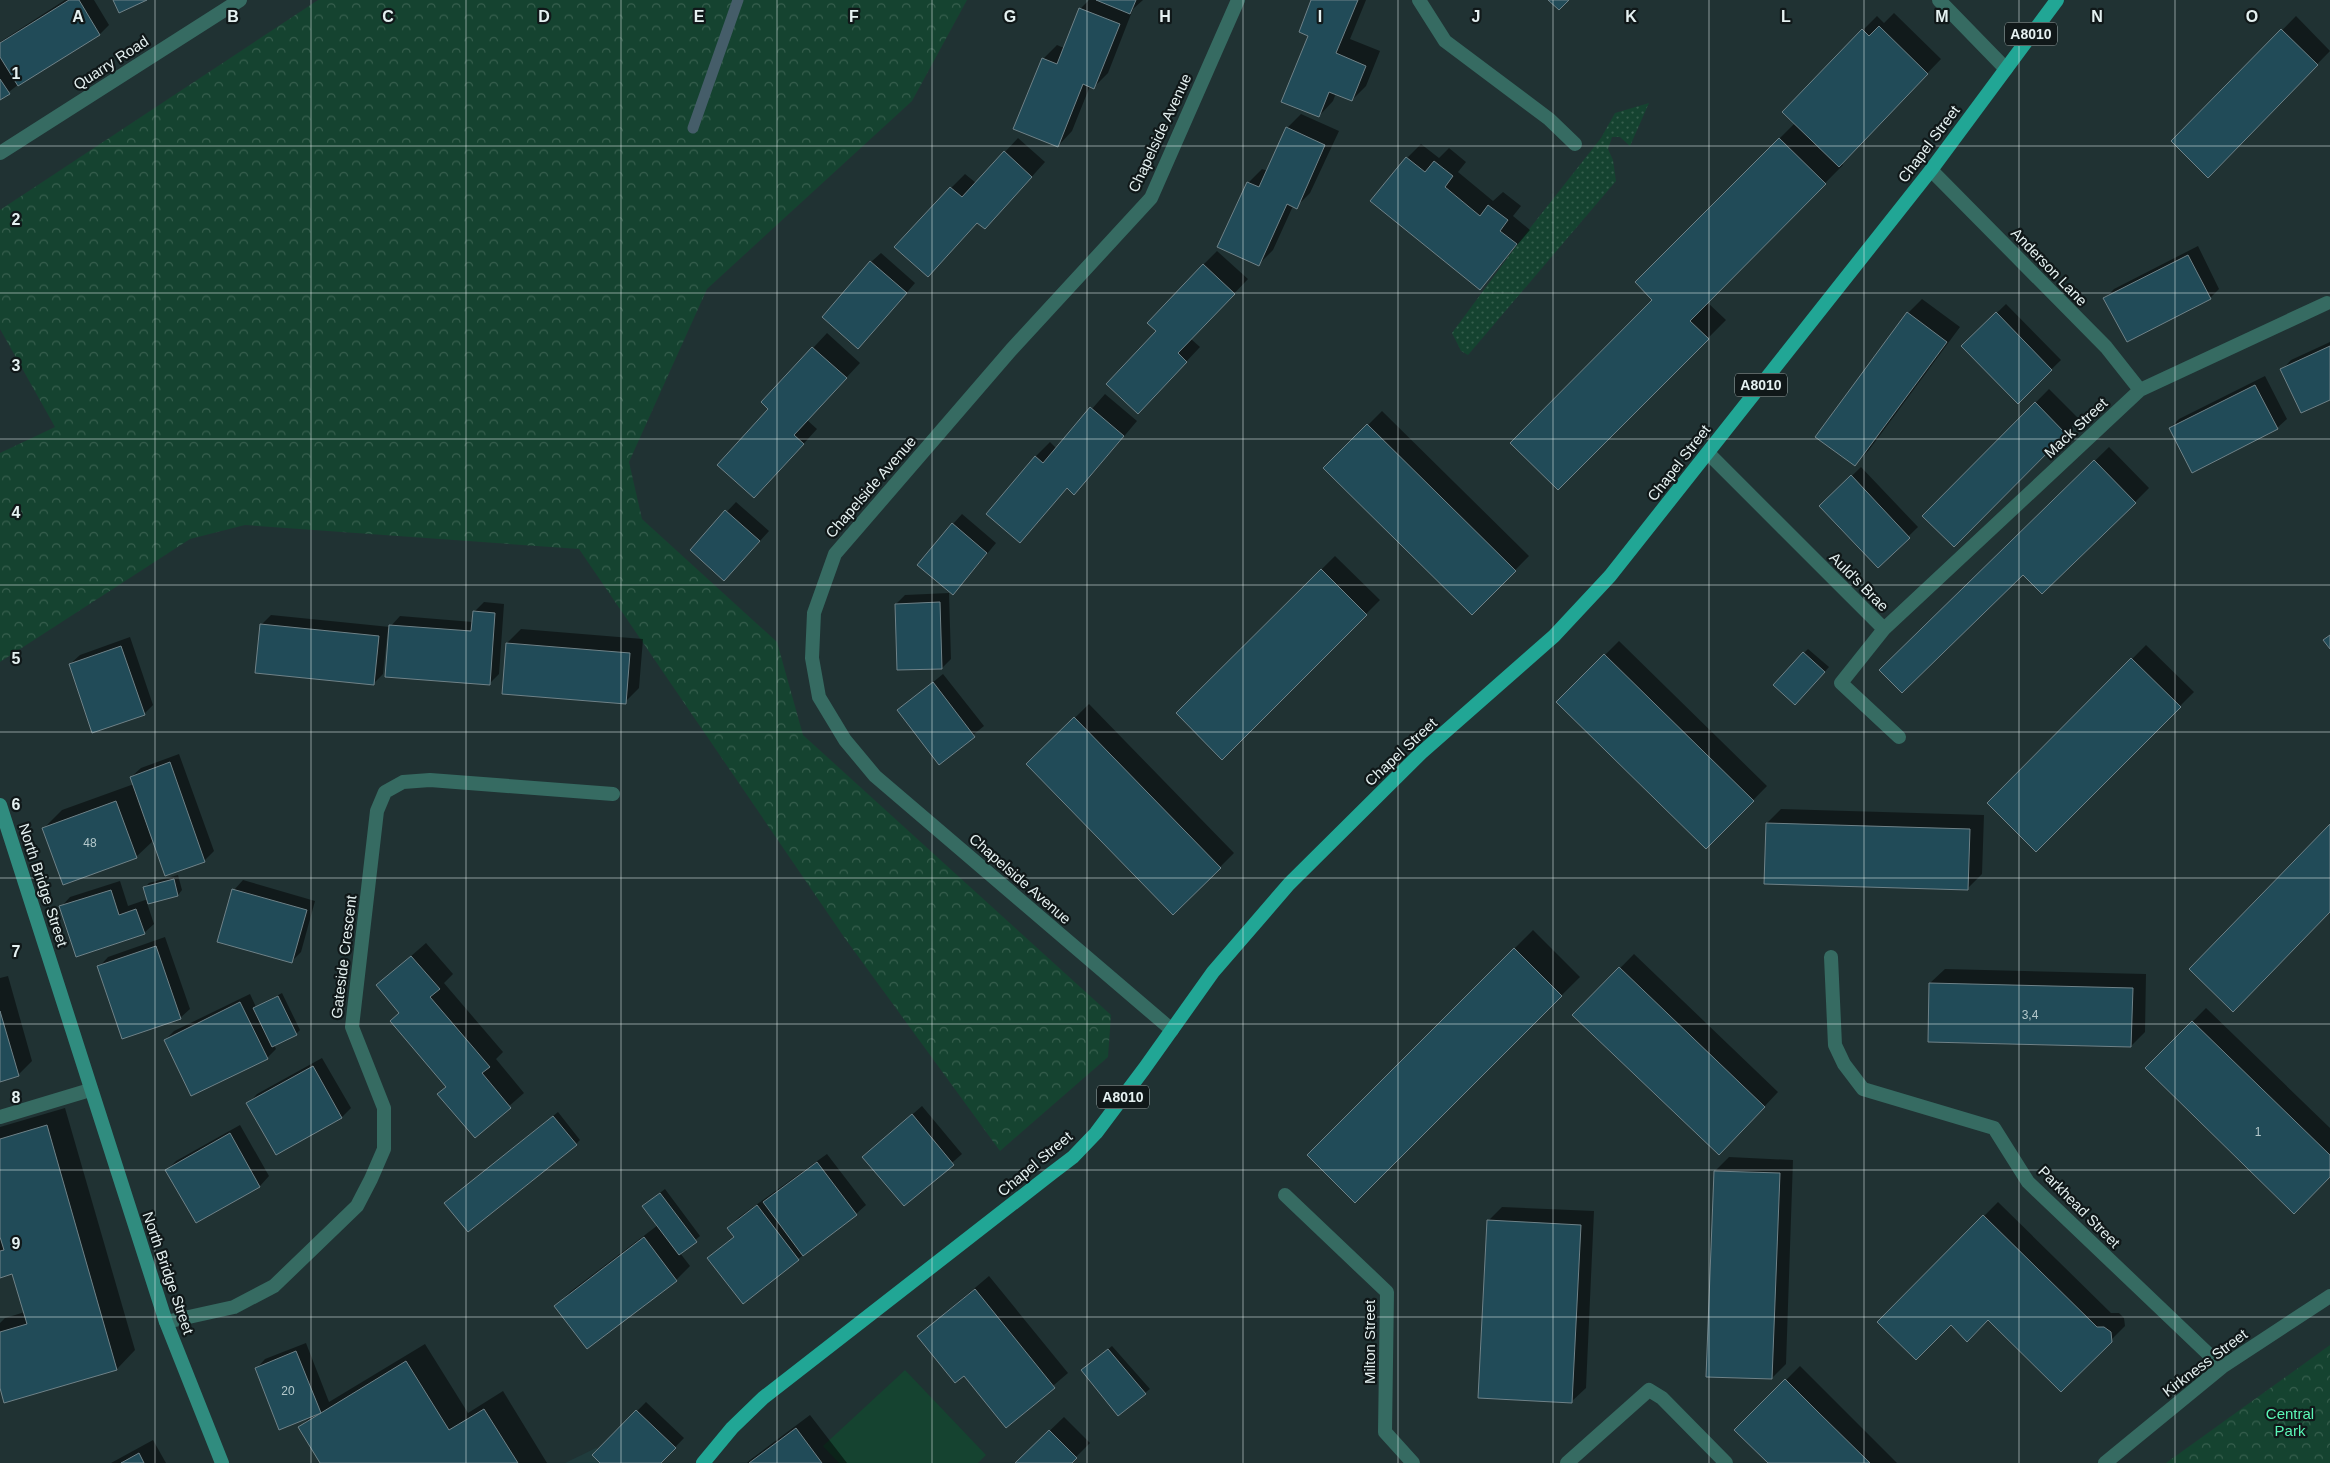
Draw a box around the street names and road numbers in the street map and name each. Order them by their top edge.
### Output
road number: A8010 [2005,22,2057,46]
street label: Quarry Road [70,32,151,93]
street label: Chapelside Avenue [1125,71,1195,195]
street label: Chapel Street [1894,101,1963,185]
street label: Anderson Lane [2008,224,2091,309]
road number: A8010 [1735,374,1787,396]
street label: Mack Street [2041,394,2111,461]
street label: Chapel Street [1644,421,1714,504]
street label: Chapelside Avenue [822,432,919,541]
street label: Auld's Brae [1826,549,1892,615]
street label: Chapel Street [1361,714,1441,789]
street label: North Bridge Street [16,821,72,949]
street label: Chapelside Avenue [966,830,1075,927]
street label: Gateside Crescent [327,893,360,1020]
road number: A8010 [1097,1086,1149,1108]
street label: Chapel Street [994,1127,1076,1200]
street label: Parkhead Street [2035,1162,2124,1252]
street label: North Bridge Street [140,1209,198,1337]
street label: Milton Street [1361,1299,1378,1384]
street label: Kirkness Street [2159,1325,2251,1400]

